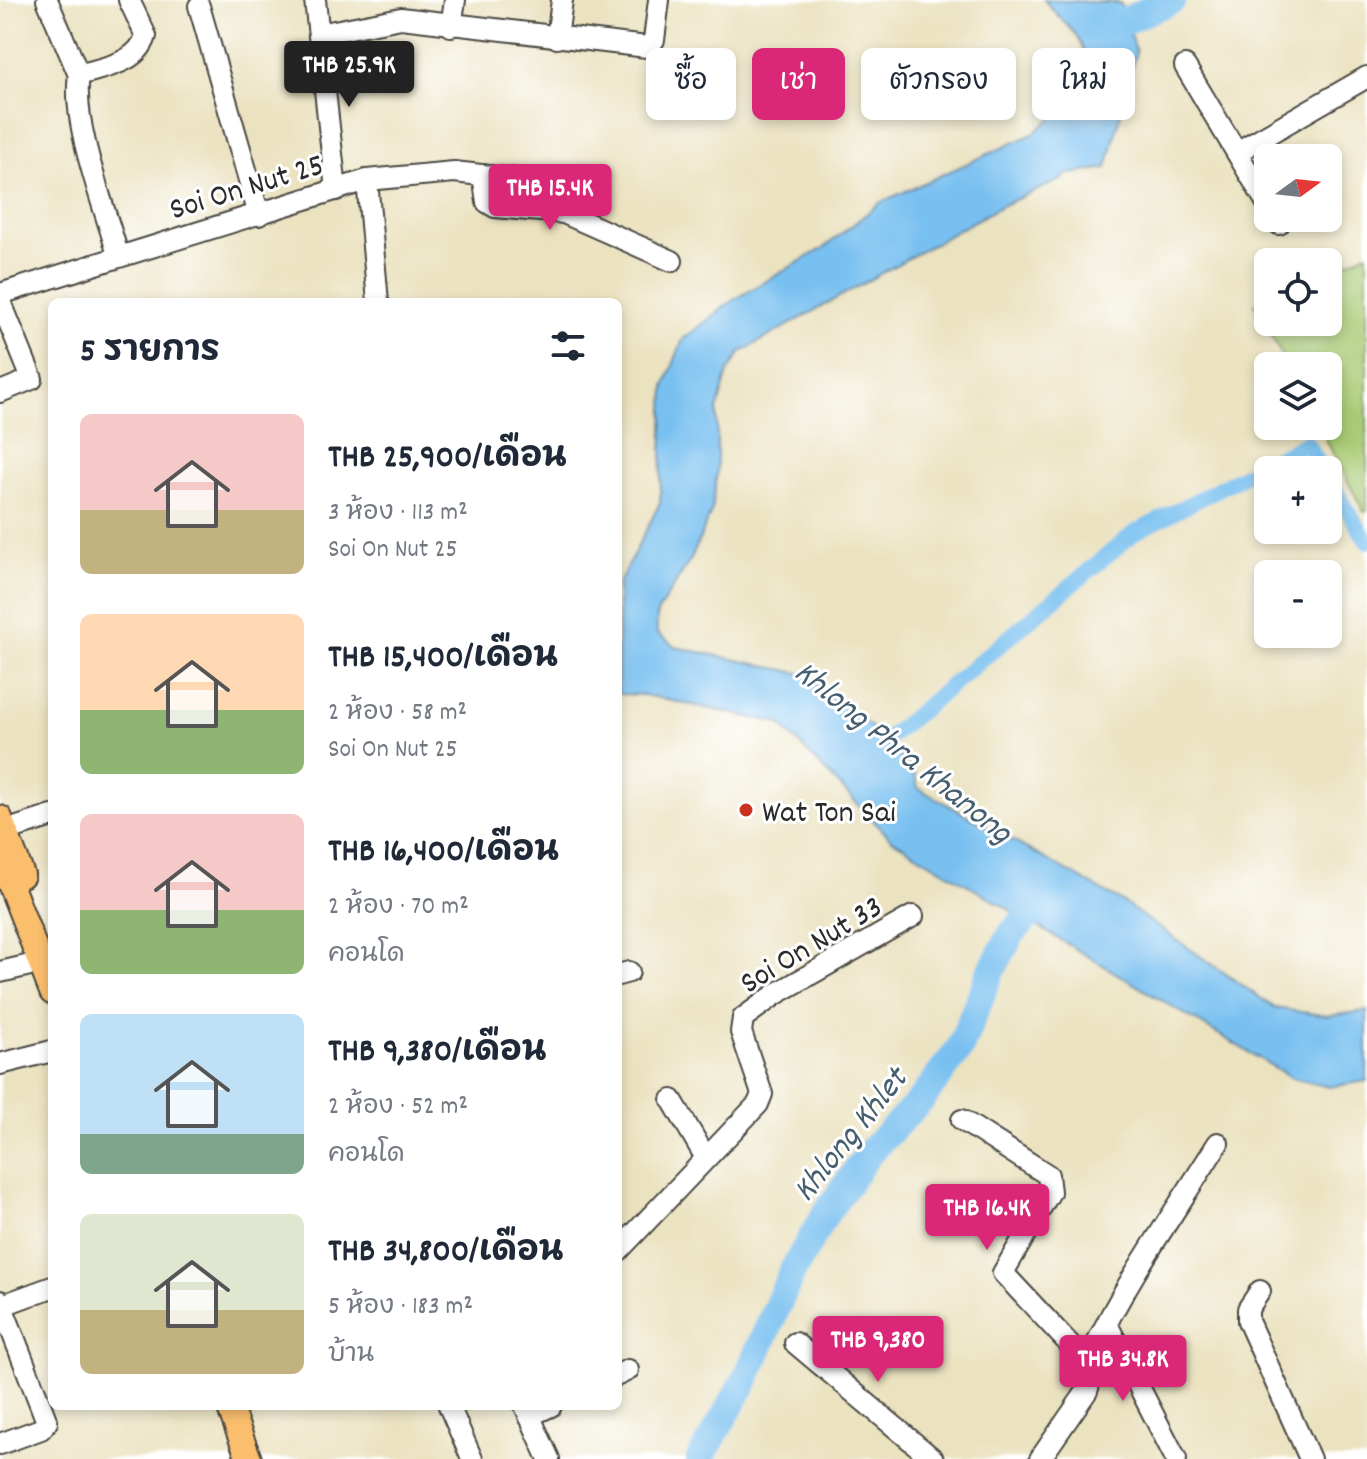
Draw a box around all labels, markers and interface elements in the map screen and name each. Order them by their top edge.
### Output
pin: THB 25.9K [257,41,441,109]
text: THB 25.9K [302,48,396,85]
chip: ซื้อ [646,48,736,120]
chip: เช่า [752,48,845,120]
chip: ตัวกรอง [861,48,1016,120]
chip: ใหม่ [1032,48,1135,120]
street label: Soi On Nut 25 [164,144,330,235]
north arrow [1254,144,1342,232]
map controls [1254,144,1342,648]
pin: THB 15.4K [458,164,642,232]
text: THB 15.4K [507,171,593,208]
button: locate [1254,248,1342,336]
icon: filters [546,324,590,368]
text: 5 รายการ [80,329,220,378]
button: layers [1254,352,1342,440]
text: THB 25,900/เดือน [328,435,567,484]
icon: home [144,446,240,542]
button: + [1254,456,1342,544]
text: 3 ห้อง · 113 m² [328,495,468,532]
text: Soi On Nut 25 [328,532,458,569]
button: − [1254,560,1342,648]
text: THB 15,400/เดือน [328,635,558,684]
icon: home [144,646,240,742]
water label: Khlong Phra Khanong [782,651,1022,859]
text: 2 ห้อง · 58 m² [328,695,467,732]
text: Soi On Nut 25 [328,732,458,769]
place label: Wat Ton Sai [762,792,896,838]
marker: Wat Ton Sai [737,801,755,819]
text: THB 16,400/เดือน [328,829,559,878]
icon: home [144,846,240,942]
street label: Soi On Nut 33 [733,887,893,1008]
text: 2 ห้อง · 70 m² [328,889,469,926]
text: คอนโด [328,937,405,974]
text: THB 9,380/เดือน [328,1029,546,1078]
icon: home [144,1046,240,1142]
water label: Khlong Khlet [783,1056,924,1214]
text: 2 ห้อง · 52 m² [328,1089,468,1126]
text: คอนโด [328,1137,405,1174]
pin: THB 16.4K [895,1184,1079,1252]
text: THB 16.4K [943,1191,1031,1228]
text: THB 34,800/เดือน [328,1229,563,1278]
icon: home [144,1246,240,1342]
text: 5 ห้อง · 183 m² [328,1289,473,1326]
pin: THB 9,380 [786,1316,970,1384]
text: THB 9,380 [831,1323,925,1360]
pin: THB 34.8K [1031,1335,1215,1403]
text: บ้าน [328,1337,374,1374]
text: THB 34.8K [1077,1342,1169,1379]

